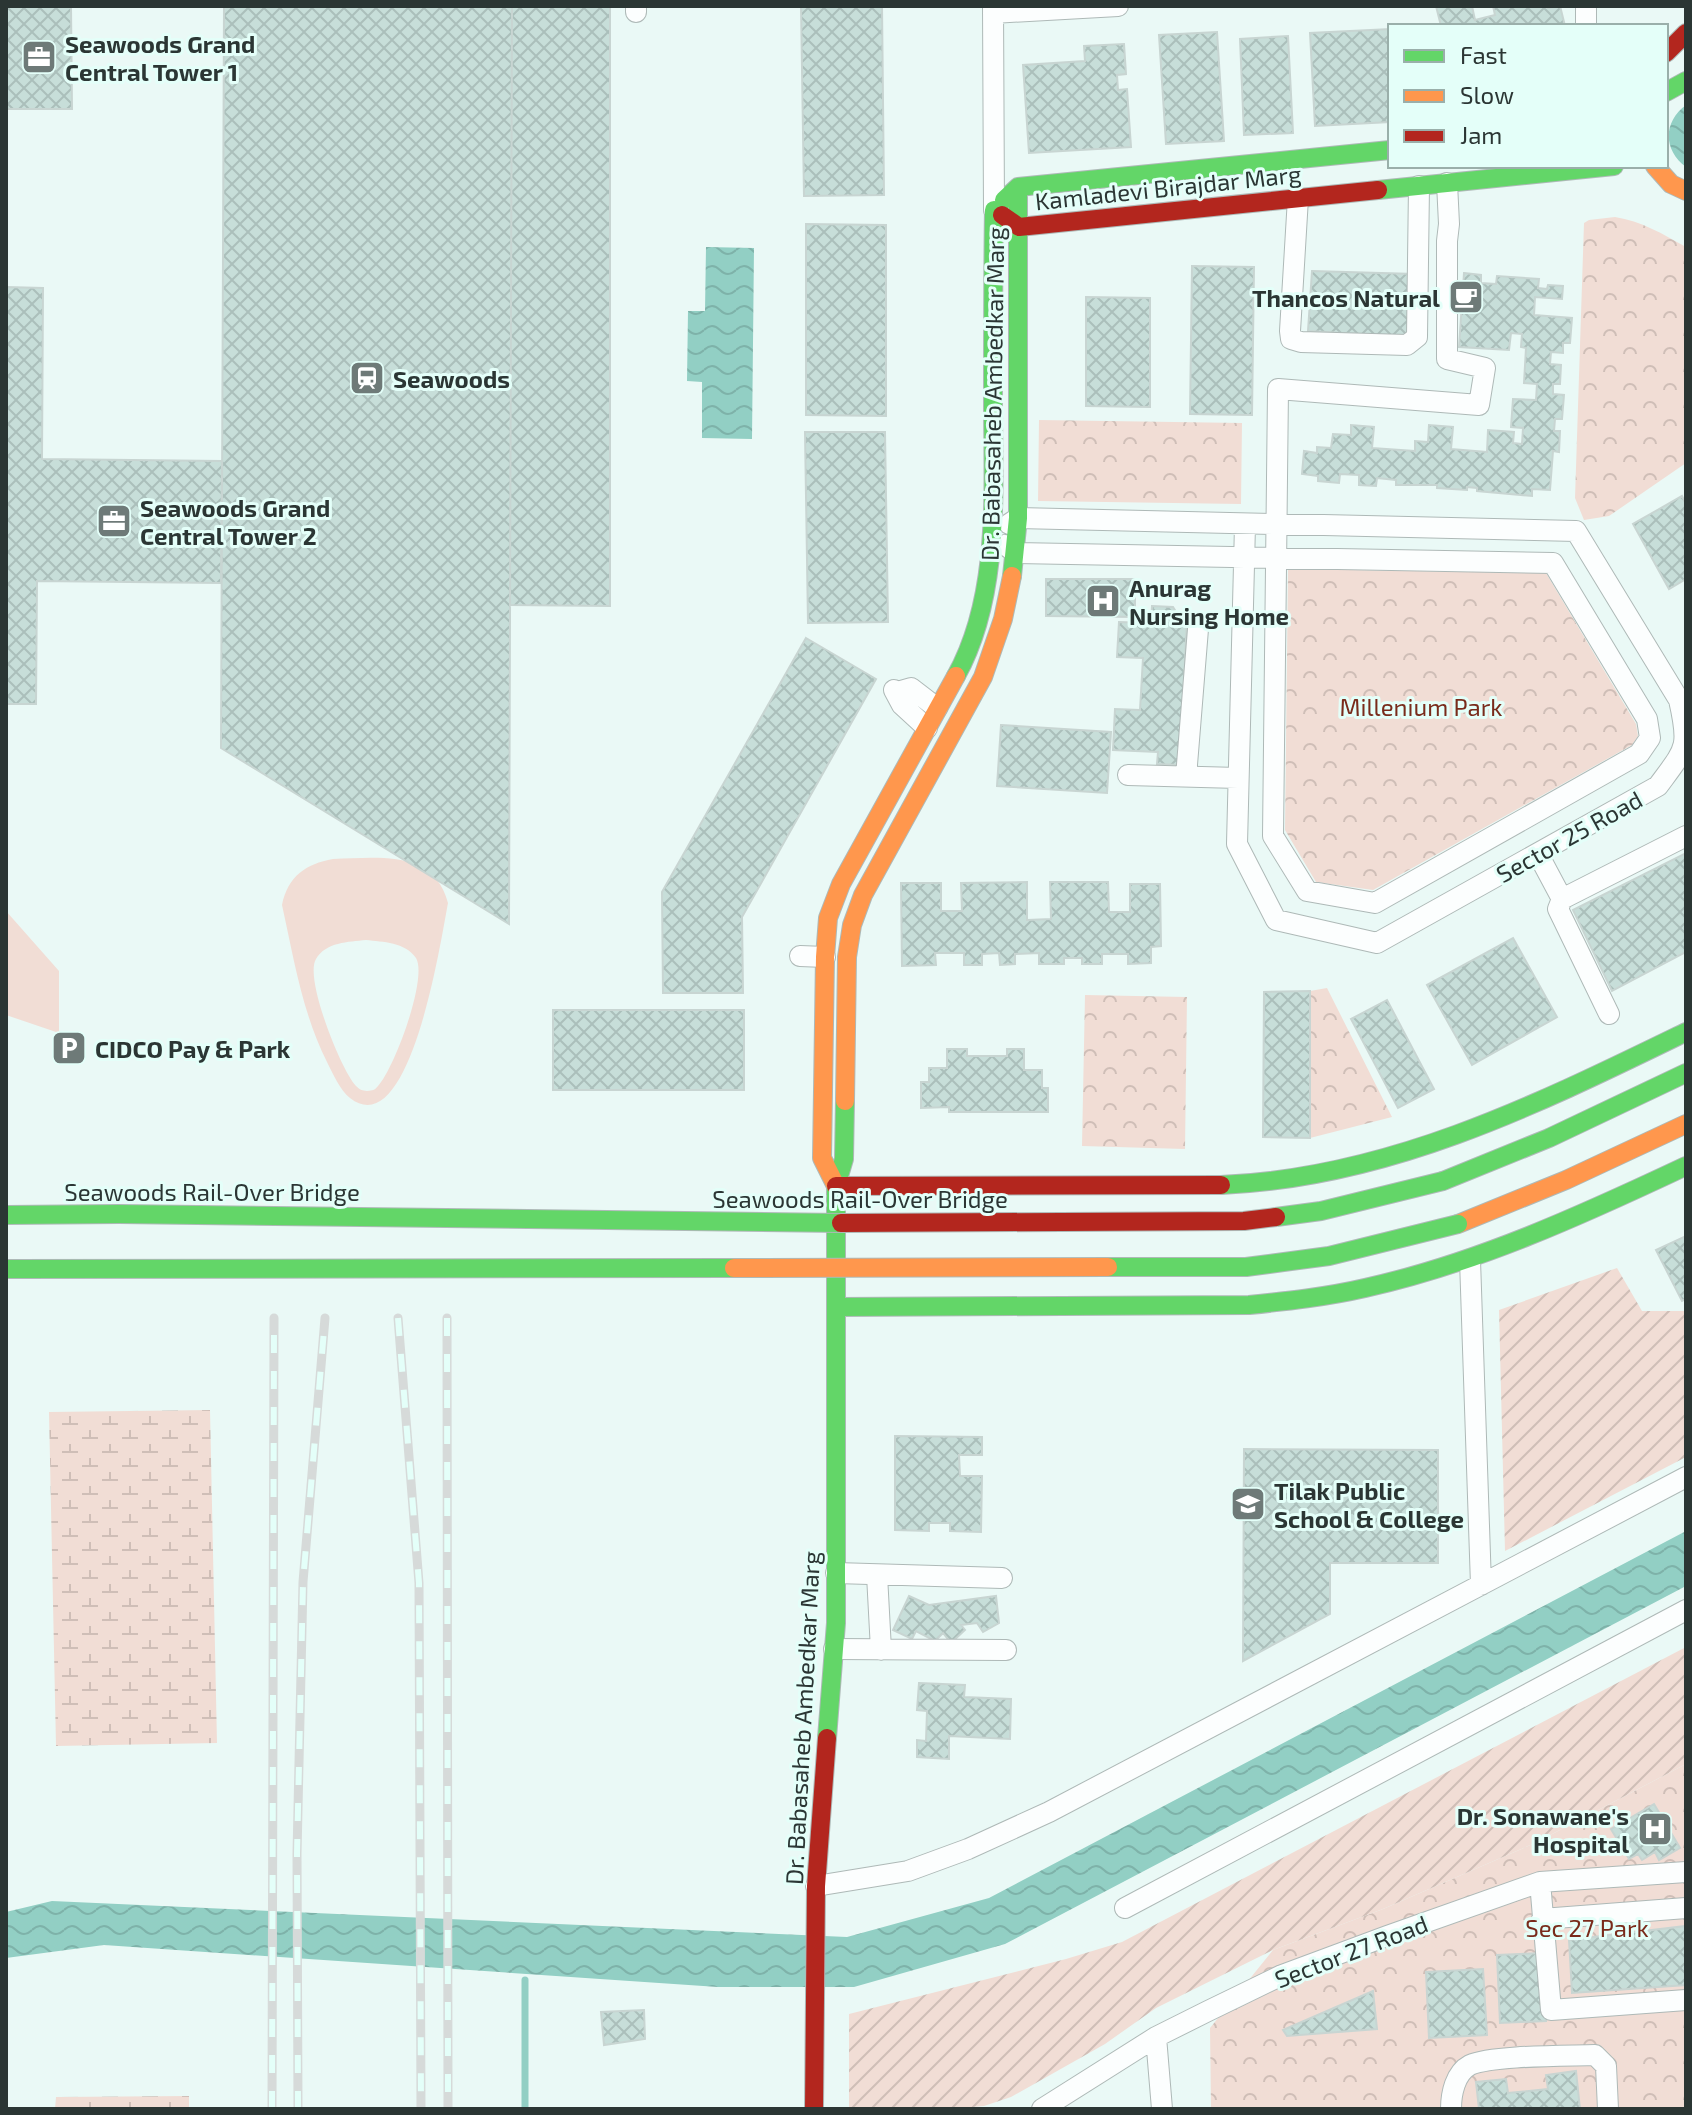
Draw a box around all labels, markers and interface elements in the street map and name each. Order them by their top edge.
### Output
legend [1388,24,1668,168]
place label: Seawoods Grand Central Tower 1 [65,29,255,86]
office icon: Seawoods Grand Central Tower 1 [20,38,58,76]
text: Fast [1460,40,1507,69]
text: Slow [1460,80,1514,109]
text: Jam [1460,120,1502,149]
street label: Kamladevi Birajdar Marg [1033,159,1303,215]
street label: Dr. Babasaheb Ambedkar Marg [975,227,1009,561]
cafe icon: Thancos Natural [1447,278,1485,316]
place label: Thancos Natural [1252,283,1440,312]
station icon: Seawoods [348,359,386,397]
place label: Seawoods [393,364,510,393]
place label: Seawoods Grand Central Tower 2 [140,493,330,550]
office icon: Seawoods Grand Central Tower 2 [95,502,133,540]
place label: Anurag Nursing Home [1129,573,1289,630]
hospital icon: Anurag Nursing Home [1084,582,1122,620]
park label: Millenium Park [1339,692,1503,721]
street label: Sector 25 Road [1491,784,1647,888]
parking icon: CIDCO Pay & Park [50,1029,88,1067]
place label: CIDCO Pay & Park [95,1034,291,1063]
street label: Seawoods Rail-Over Bridge [64,1177,360,1206]
street label: Seawoods Rail-Over Bridge [712,1184,1008,1213]
place label: Tilak Public School & College [1274,1476,1464,1533]
school or university icon: Tilak Public School & College [1229,1485,1267,1523]
street label: Dr. Babasaheb Ambedkar Marg [779,1550,825,1886]
place label: Dr. Sonawane's Hospital [1457,1801,1629,1858]
hospital icon: Dr. Sonawane's Hospital [1636,1810,1674,1848]
street label: Sector 27 Road [1270,1908,1432,1994]
park label: Sec 27 Park [1525,1913,1649,1942]

